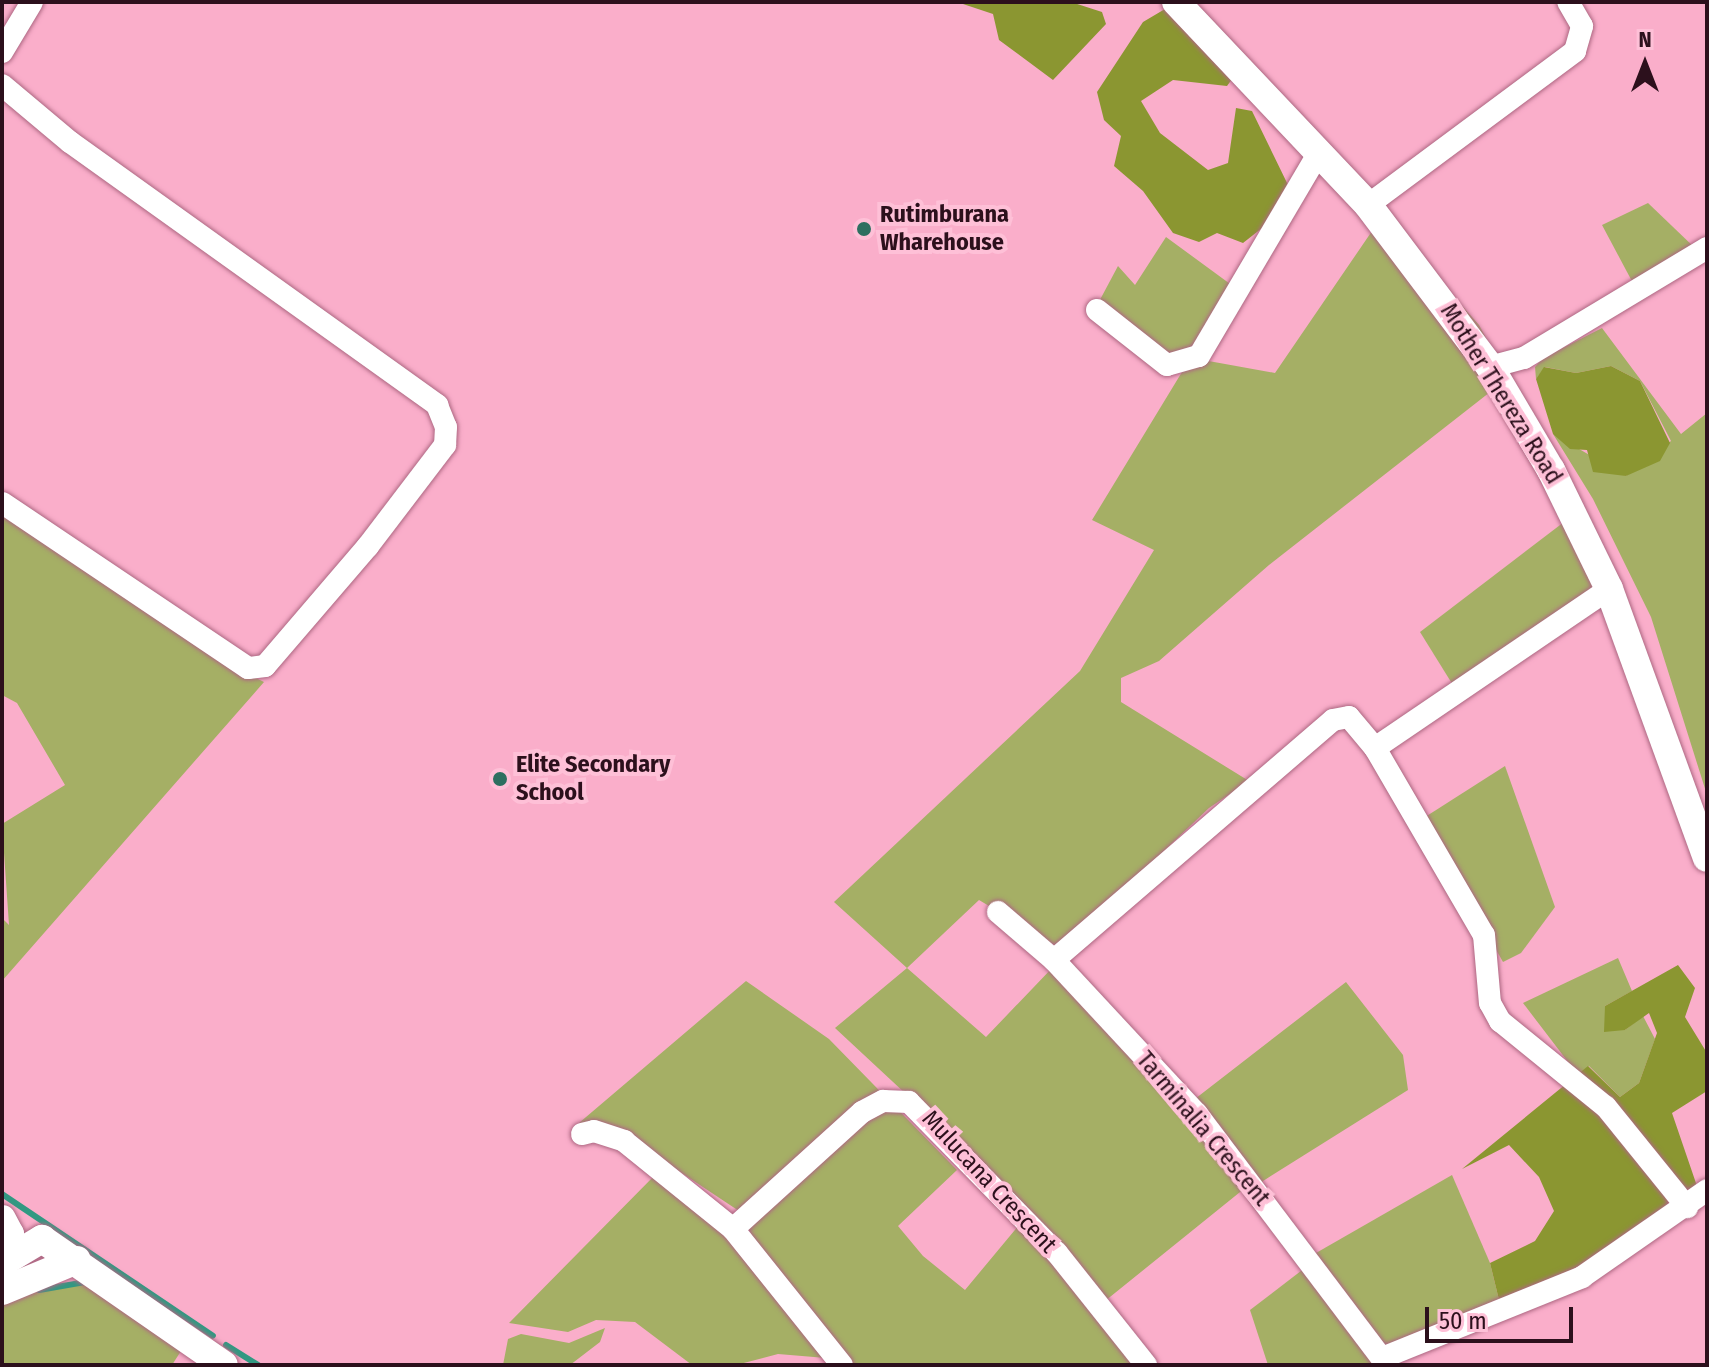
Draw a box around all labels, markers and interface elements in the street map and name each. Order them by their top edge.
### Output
north arrow [1605,24,1685,104]
text: N [1638,26,1652,53]
place label: Rutimburana Wharehouse [880,201,1009,257]
marker: Rutimburana Wharehouse [855,220,873,238]
street label: Mother Thereza Road [1434,298,1568,490]
place label: Elite Secondary School [516,751,670,807]
marker: Elite Secondary School [491,770,509,788]
street label: Tarminalia Crescent [1130,1046,1276,1212]
street label: Mulucana Crescent [916,1105,1062,1259]
scale bar [1429,1291,1577,1341]
text: 50 m [1439,1307,1487,1335]

